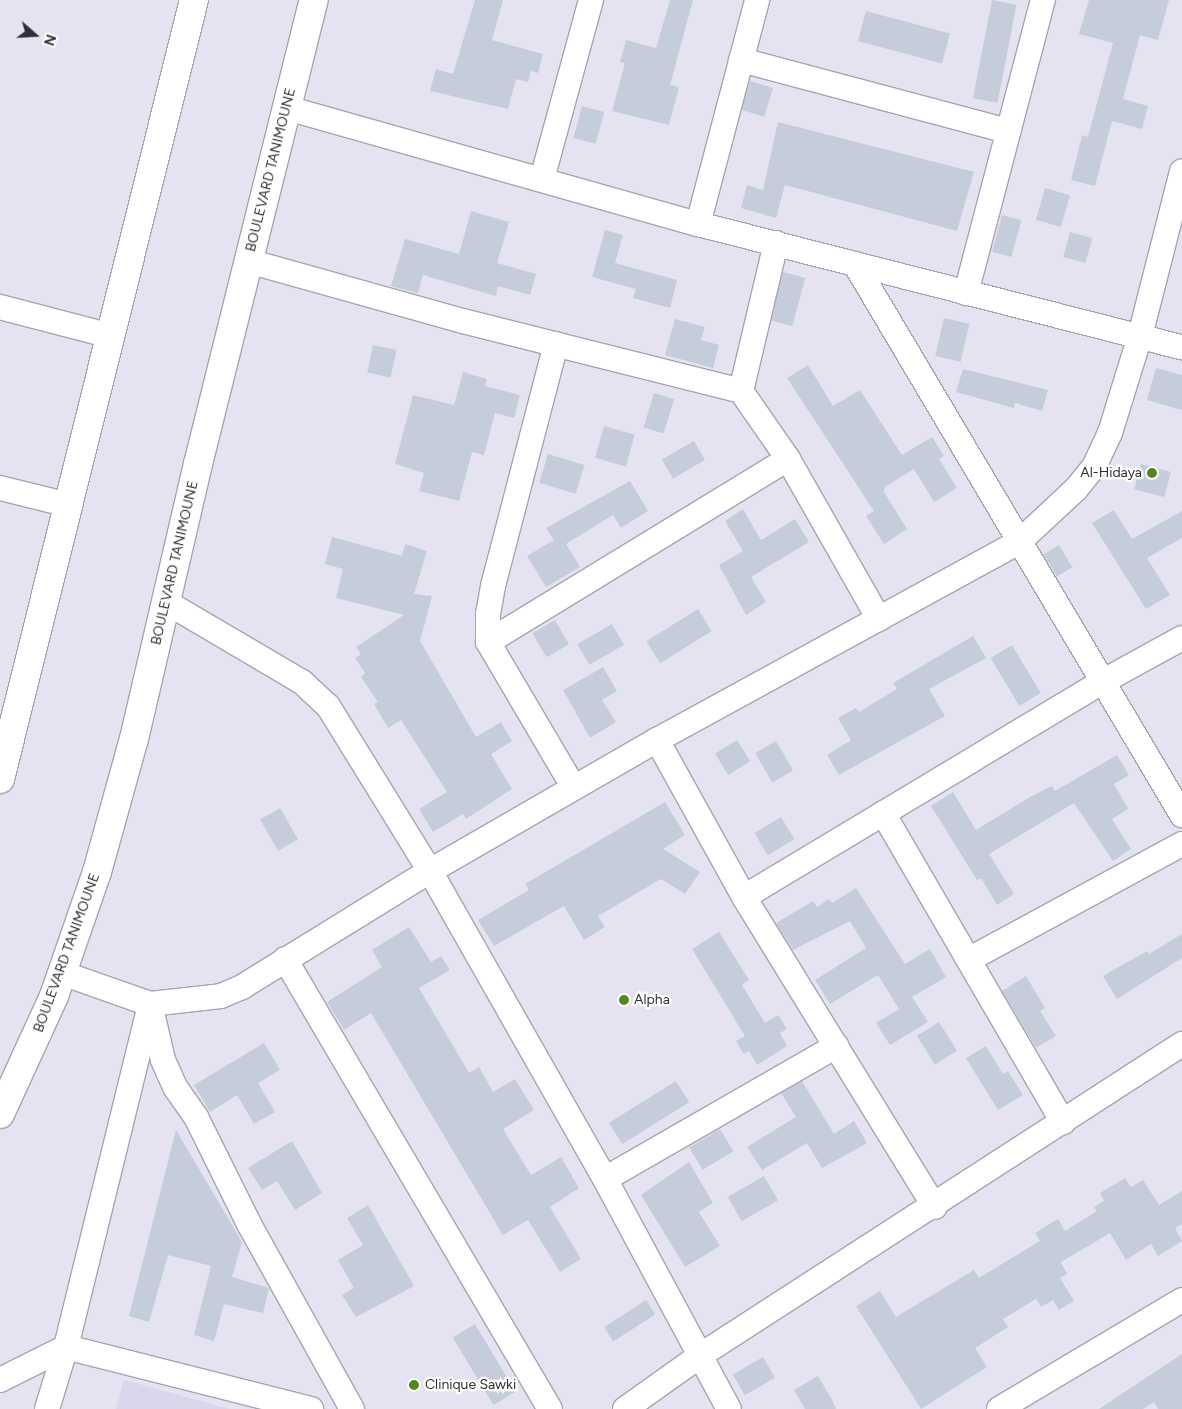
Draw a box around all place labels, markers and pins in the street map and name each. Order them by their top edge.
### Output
place label: Al-Hidaya [1080,465,1142,481]
marker: Al-Hidaya [1146,467,1158,479]
place label: Alpha [634,992,670,1008]
marker: Alpha [618,994,630,1006]
place label: Clinique Sawki [425,1377,516,1393]
marker: Clinique Sawki [407,1378,421,1392]

